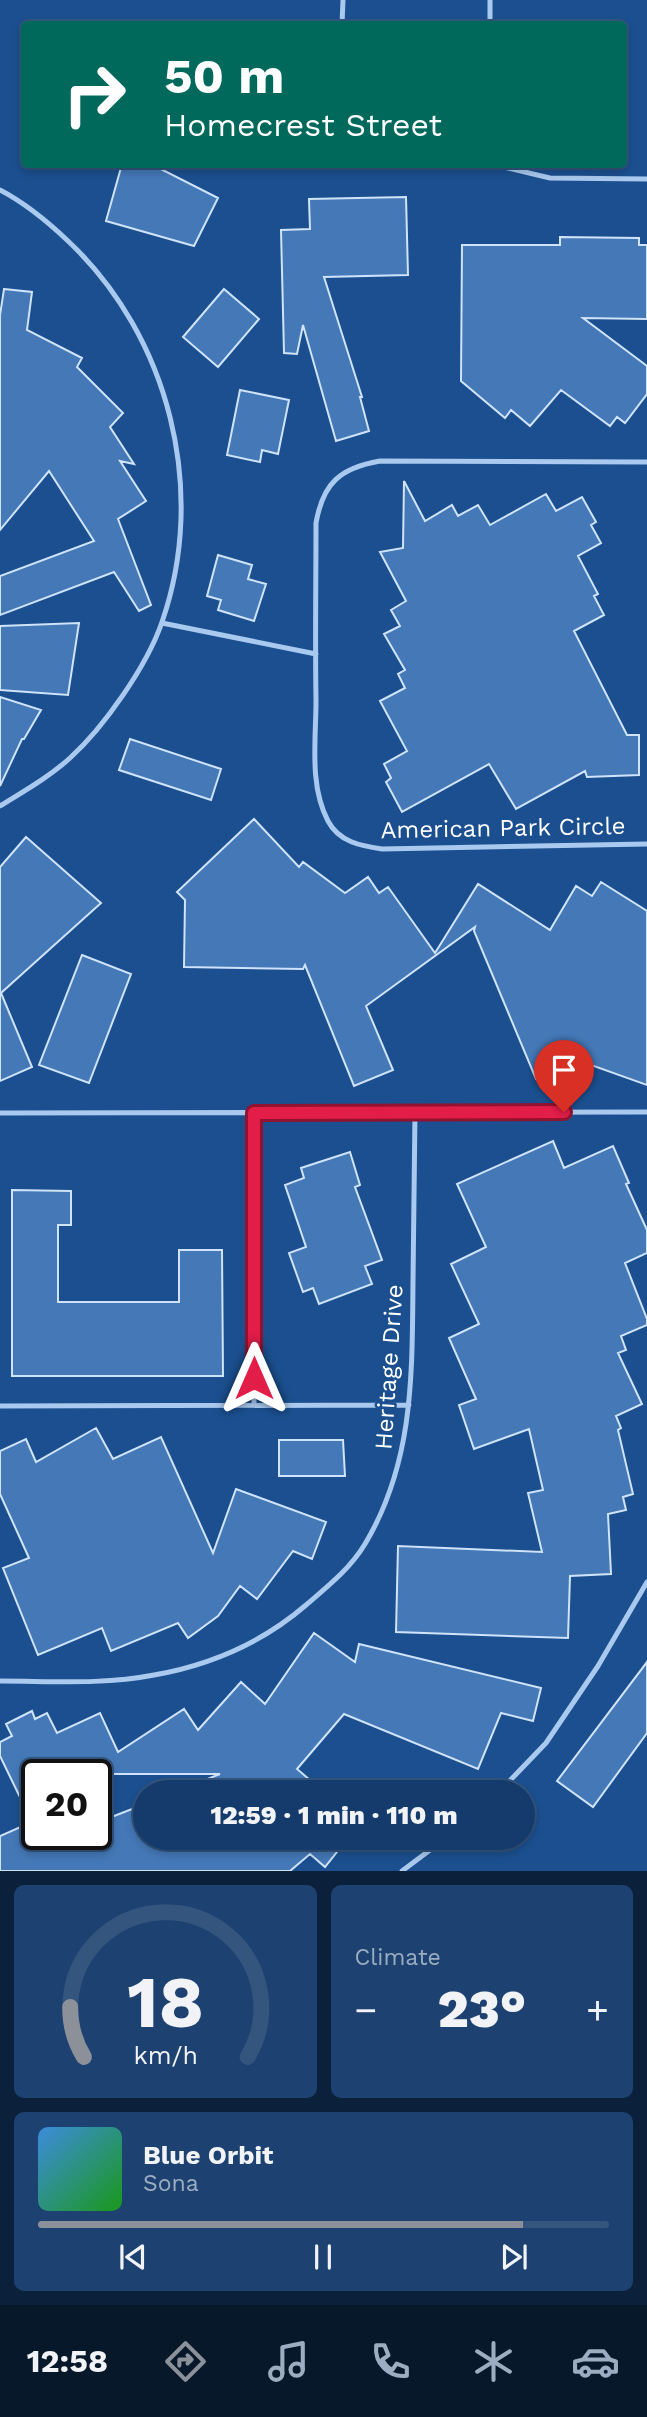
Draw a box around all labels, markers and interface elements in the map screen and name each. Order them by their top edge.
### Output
text: 50 m [164,47,284,105]
icon: right [49,49,140,140]
text: Homecrest Street [164,106,442,144]
street label: American Park Circle [380,812,626,844]
pin [534,1040,594,1112]
icon: arrive [545,1051,583,1089]
street label: Heritage Drive [369,1283,409,1451]
position arrow [217,1341,291,1415]
speed limit sign: 20 [21,1759,112,1850]
text: 12:59 · 1 min · 110 m [210,1800,458,1830]
text: Climate [355,1944,441,1971]
text: 18 [127,1960,204,2046]
text: 23° [437,1979,526,2040]
text: − [355,1988,377,2032]
text: + [586,1988,609,2032]
text: km/h [133,2041,197,2070]
text: Blue Orbit [143,2140,273,2170]
text: Sona [143,2170,199,2197]
icon: previous [114,2238,152,2276]
icon: pause [304,2238,342,2276]
icon: next [495,2238,533,2276]
icon: directions [161,2337,210,2386]
icon: music [264,2337,313,2386]
icon: phone [366,2337,415,2386]
icon: climate [469,2337,518,2386]
icon: car [571,2337,620,2386]
text: 12:58 [27,2342,108,2380]

